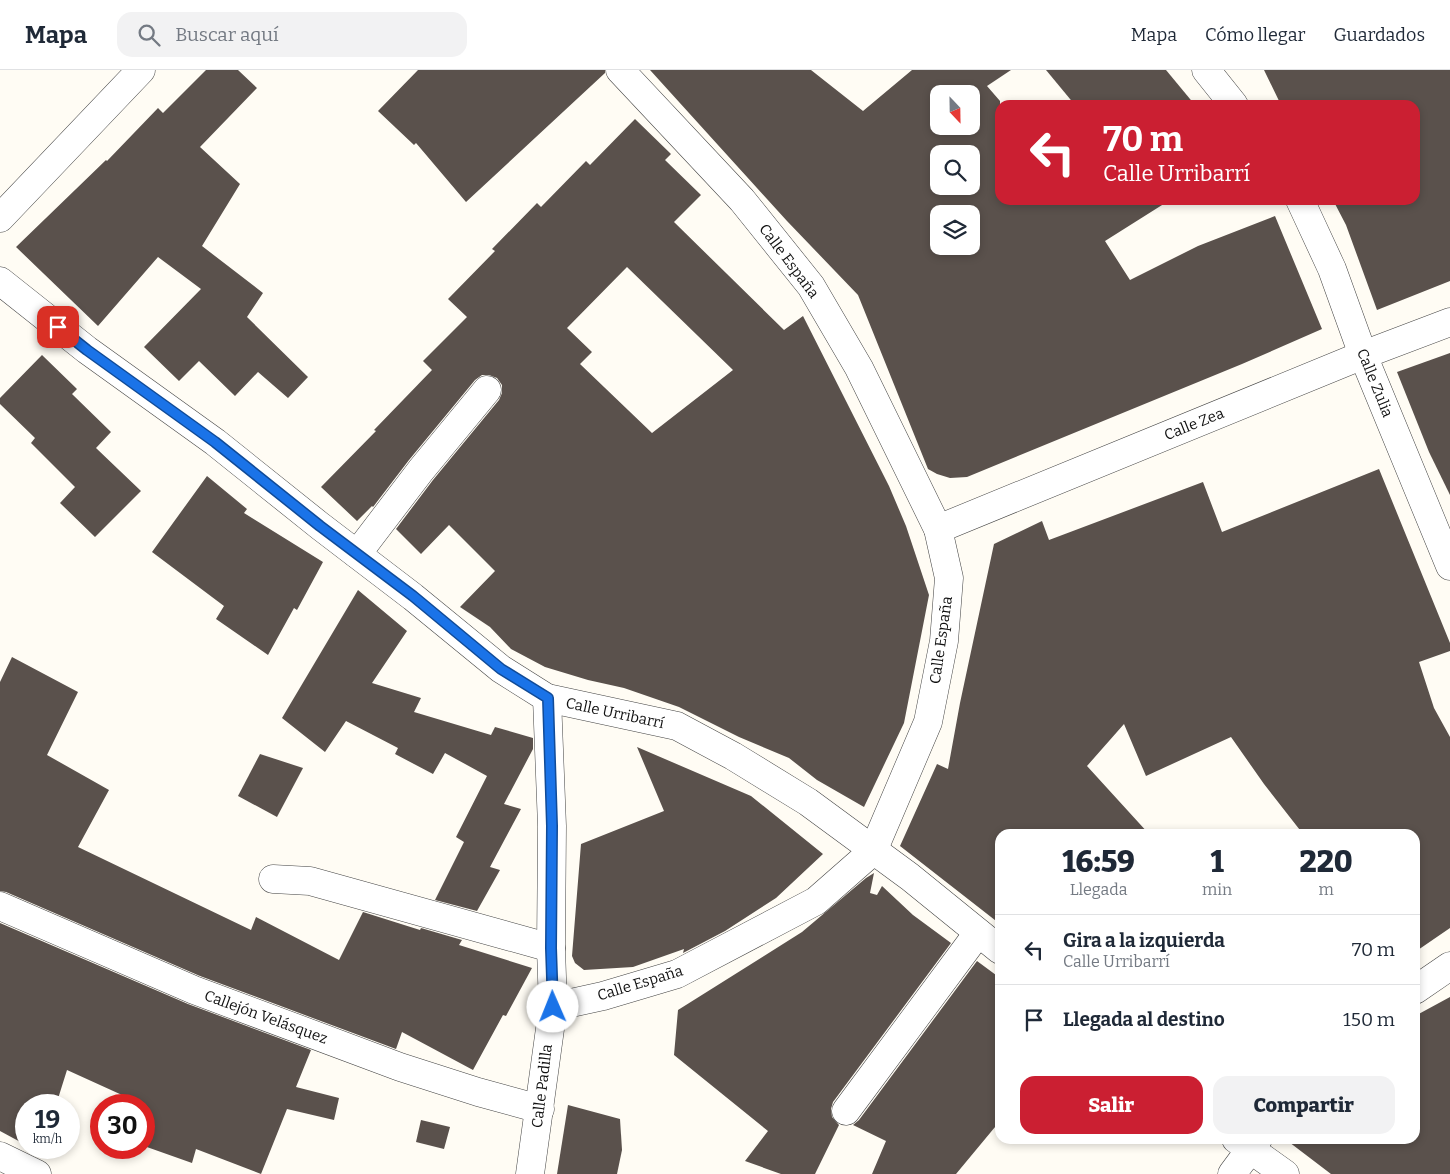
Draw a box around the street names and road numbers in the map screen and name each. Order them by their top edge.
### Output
street label: Calle España [755,220,823,302]
street label: Calle Zulia [1353,346,1397,420]
street label: Calle Zea [1161,404,1227,444]
street label: Calle España [926,595,956,685]
street label: Calle Urribarrí [564,694,666,732]
street label: Calle España [595,961,685,1005]
street label: Callejón Velásquez [202,986,330,1048]
street label: Calle Padilla [528,1043,556,1129]

